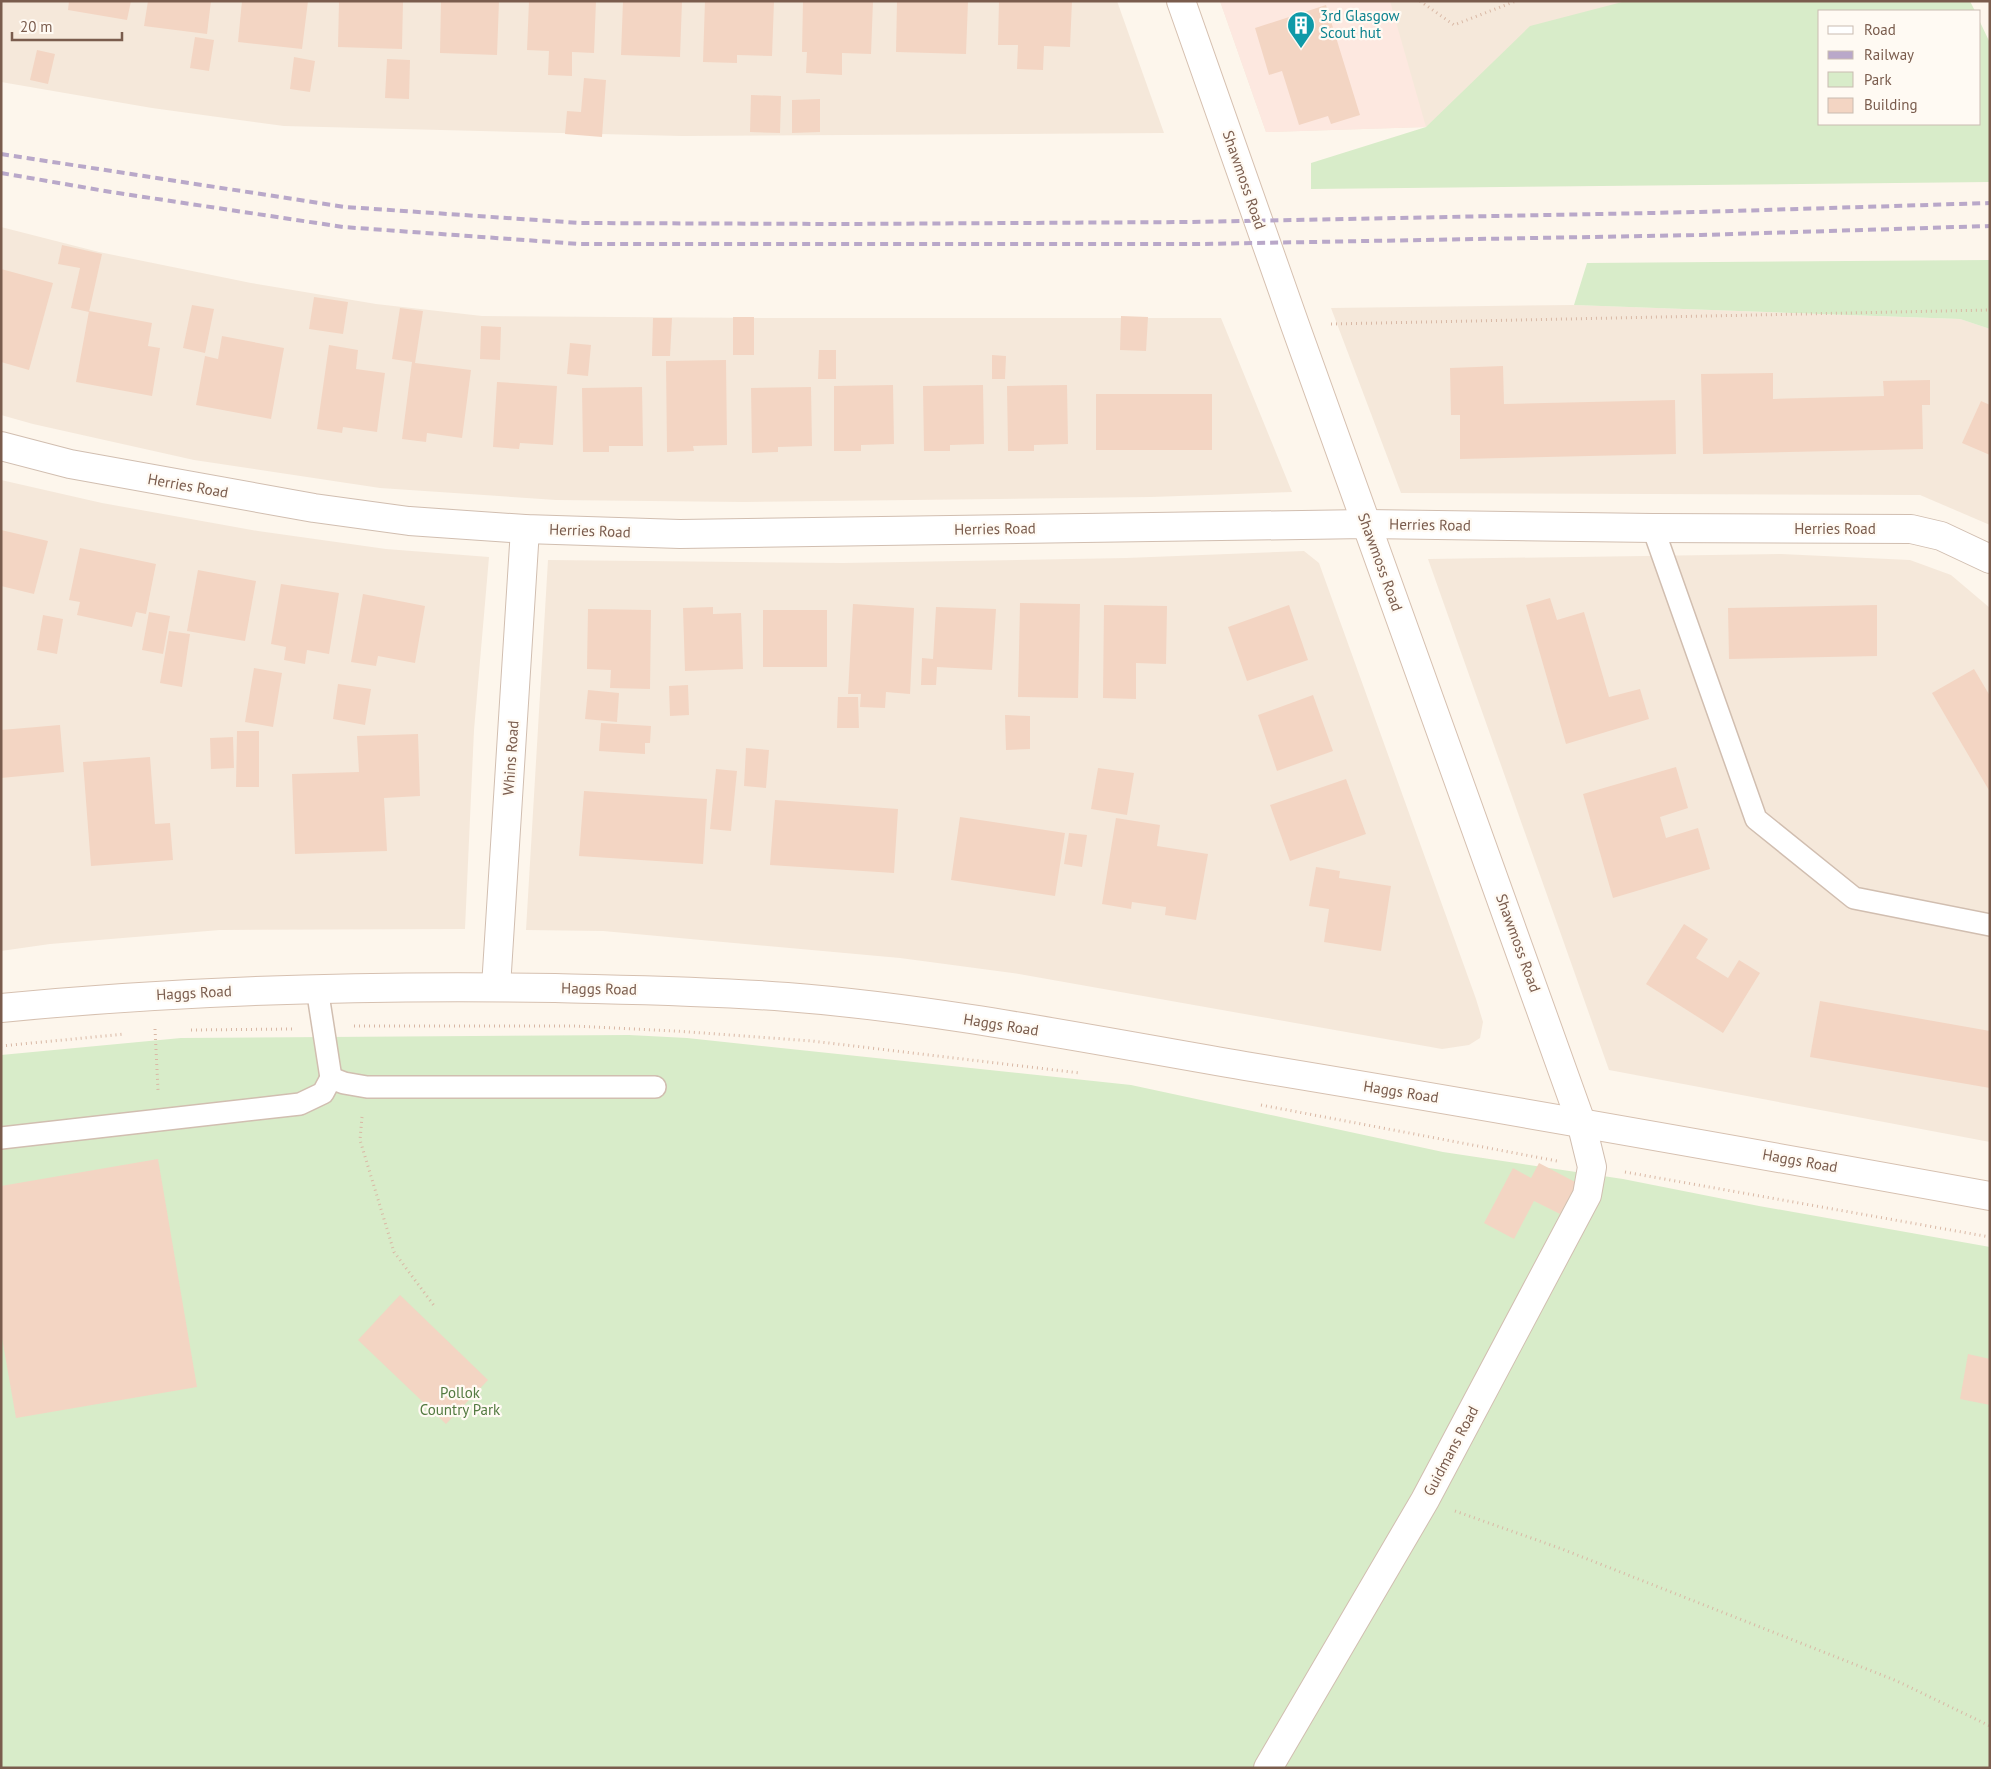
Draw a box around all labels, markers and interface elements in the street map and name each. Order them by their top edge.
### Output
place label: 3rd Glasgow Scout hut [1320,6,1400,42]
scale bar [12,10,122,42]
building icon: 3rd Glasgow Scout hut [1286,10,1316,49]
legend [1818,10,1981,125]
text: 20 m [20,17,53,36]
text: Road [1864,20,1896,39]
text: Railway [1864,45,1914,64]
text: Park [1864,70,1892,89]
text: Building [1864,95,1918,114]
street label: Shawmoss Road [1219,128,1270,232]
street label: Herries Road [146,469,230,502]
street label: Shawmoss Road [1354,510,1407,614]
street label: Herries Road [1389,514,1471,535]
street label: Herries Road [954,518,1036,539]
street label: Herries Road [1794,519,1876,538]
street label: Herries Road [549,520,631,541]
street label: Whins Road [498,720,523,796]
street label: Shawmoss Road [1492,891,1545,995]
street label: Haggs Road [561,978,637,999]
street label: Haggs Road [156,981,232,1004]
street label: Haggs Road [962,1009,1040,1040]
street label: Haggs Road [1362,1076,1440,1107]
street label: Haggs Road [1761,1145,1839,1176]
park label: Pollok Country Park [420,1383,501,1419]
street label: Guidmans Road [1419,1402,1482,1499]

